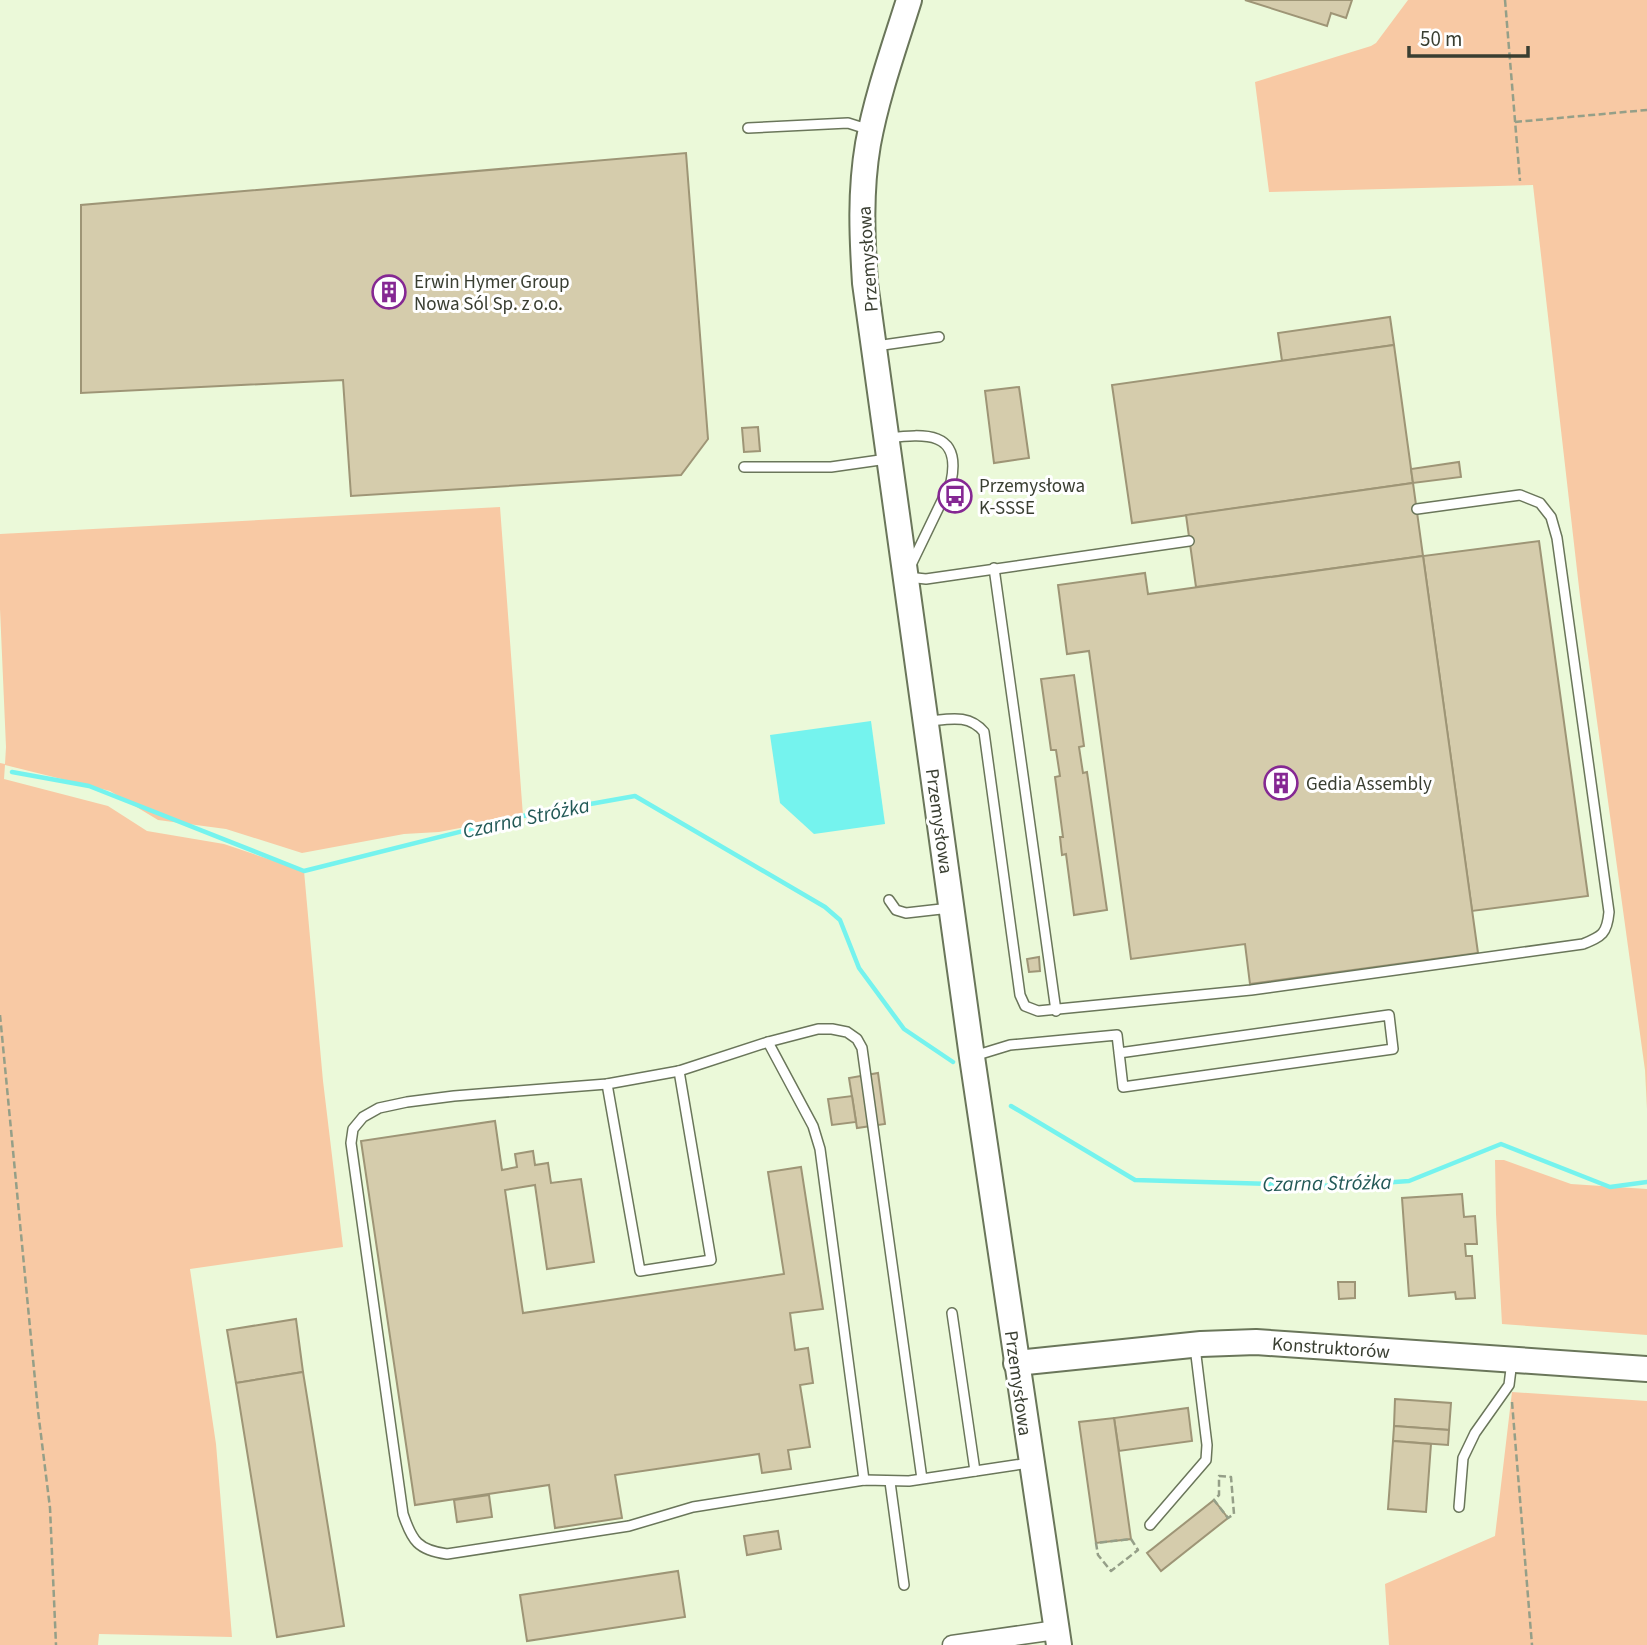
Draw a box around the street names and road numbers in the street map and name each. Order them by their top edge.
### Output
street label: Przemysłowa [851,205,886,313]
street label: Przemysłowa [918,767,959,876]
street label: Przemysłowa [997,1329,1038,1438]
street label: Konstruktorów [1271,1331,1391,1366]

